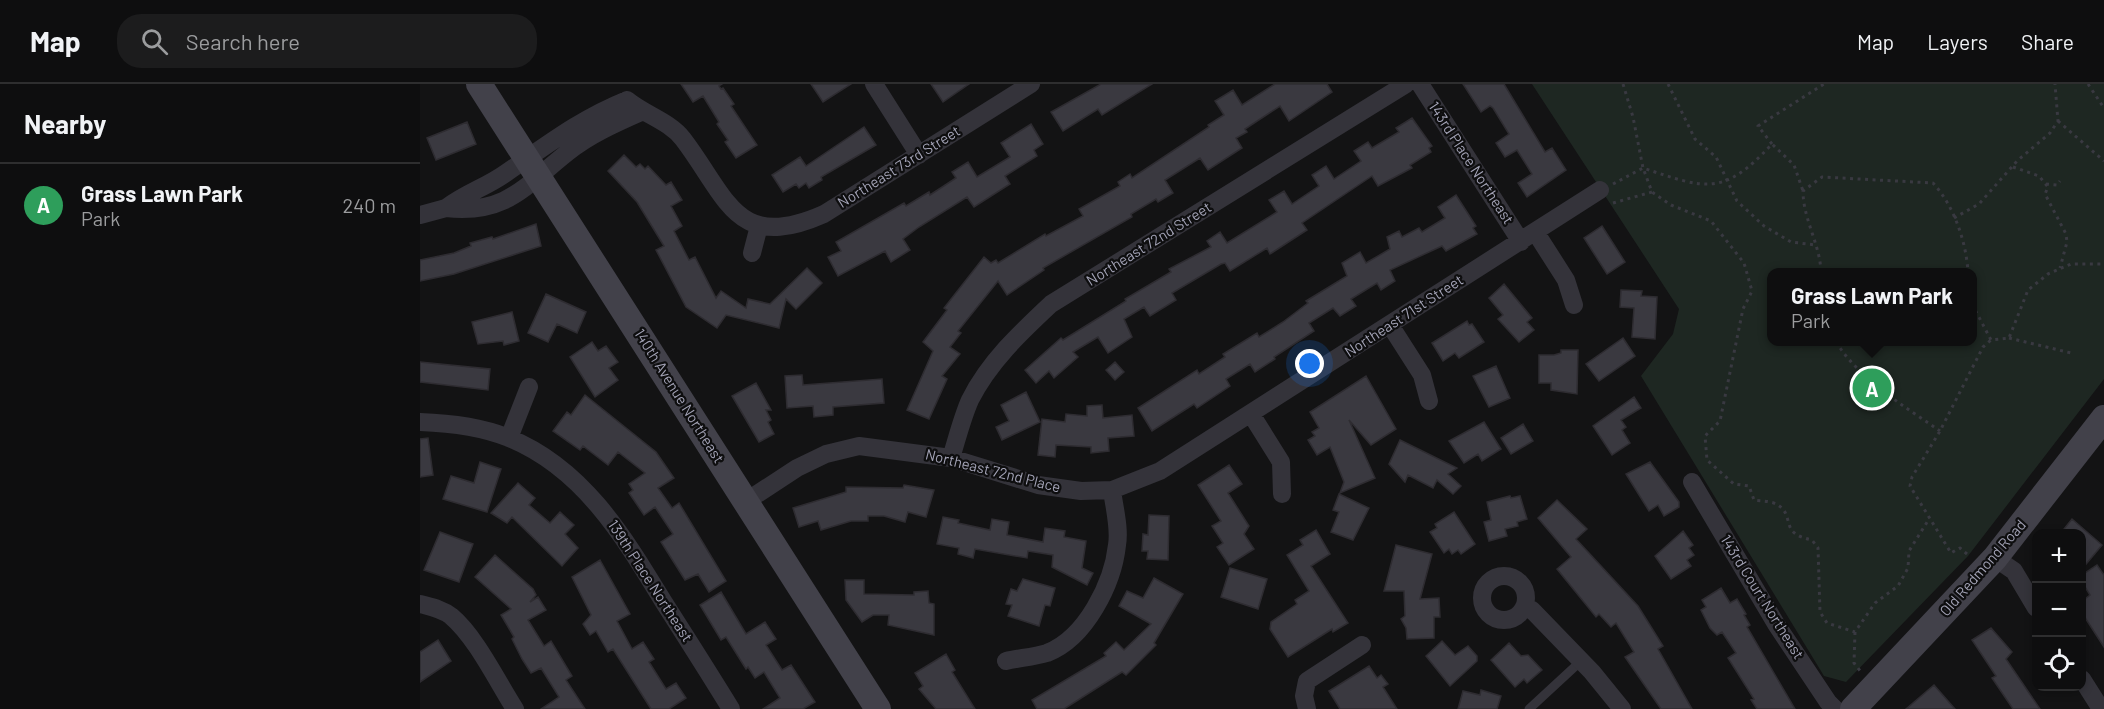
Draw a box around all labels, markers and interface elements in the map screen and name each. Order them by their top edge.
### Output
search box [117,14,537,68]
text: Map [30,24,81,58]
icon: search [138,25,171,58]
text: Search here [186,28,300,54]
text: Map [1857,29,1894,54]
text: Layers [1927,29,1988,54]
text: Share [2021,29,2074,54]
street label: 143rd Place Northeast [1426,98,1518,227]
text: Nearby [24,108,106,139]
street label: Northeast 73rd Street [834,121,963,211]
text: Grass Lawn Park [81,180,243,206]
text: A [37,193,50,217]
text: 240 m [342,193,396,217]
street label: Northeast 72nd Street [1083,197,1214,289]
text: Park [81,206,120,230]
popup [1767,268,1977,346]
street label: Northeast 71st Street [1341,270,1466,360]
text: Grass Lawn Park [1791,282,1953,308]
text: Park [1791,308,1830,332]
street label: 140th Avenue Northeast [631,325,729,466]
your location [1295,349,1324,378]
pin: A [1852,366,1892,410]
street label: Northeast 72nd Place [924,445,1063,496]
street label: Old Redmond Road [1935,515,2029,619]
street label: 139th Place Northeast [605,516,697,645]
map controls [2032,529,2086,691]
button: + [2032,529,2086,583]
street label: 143rd Court Northeast [1717,531,1808,662]
button: − [2032,583,2086,637]
button: locate [2032,637,2086,691]

